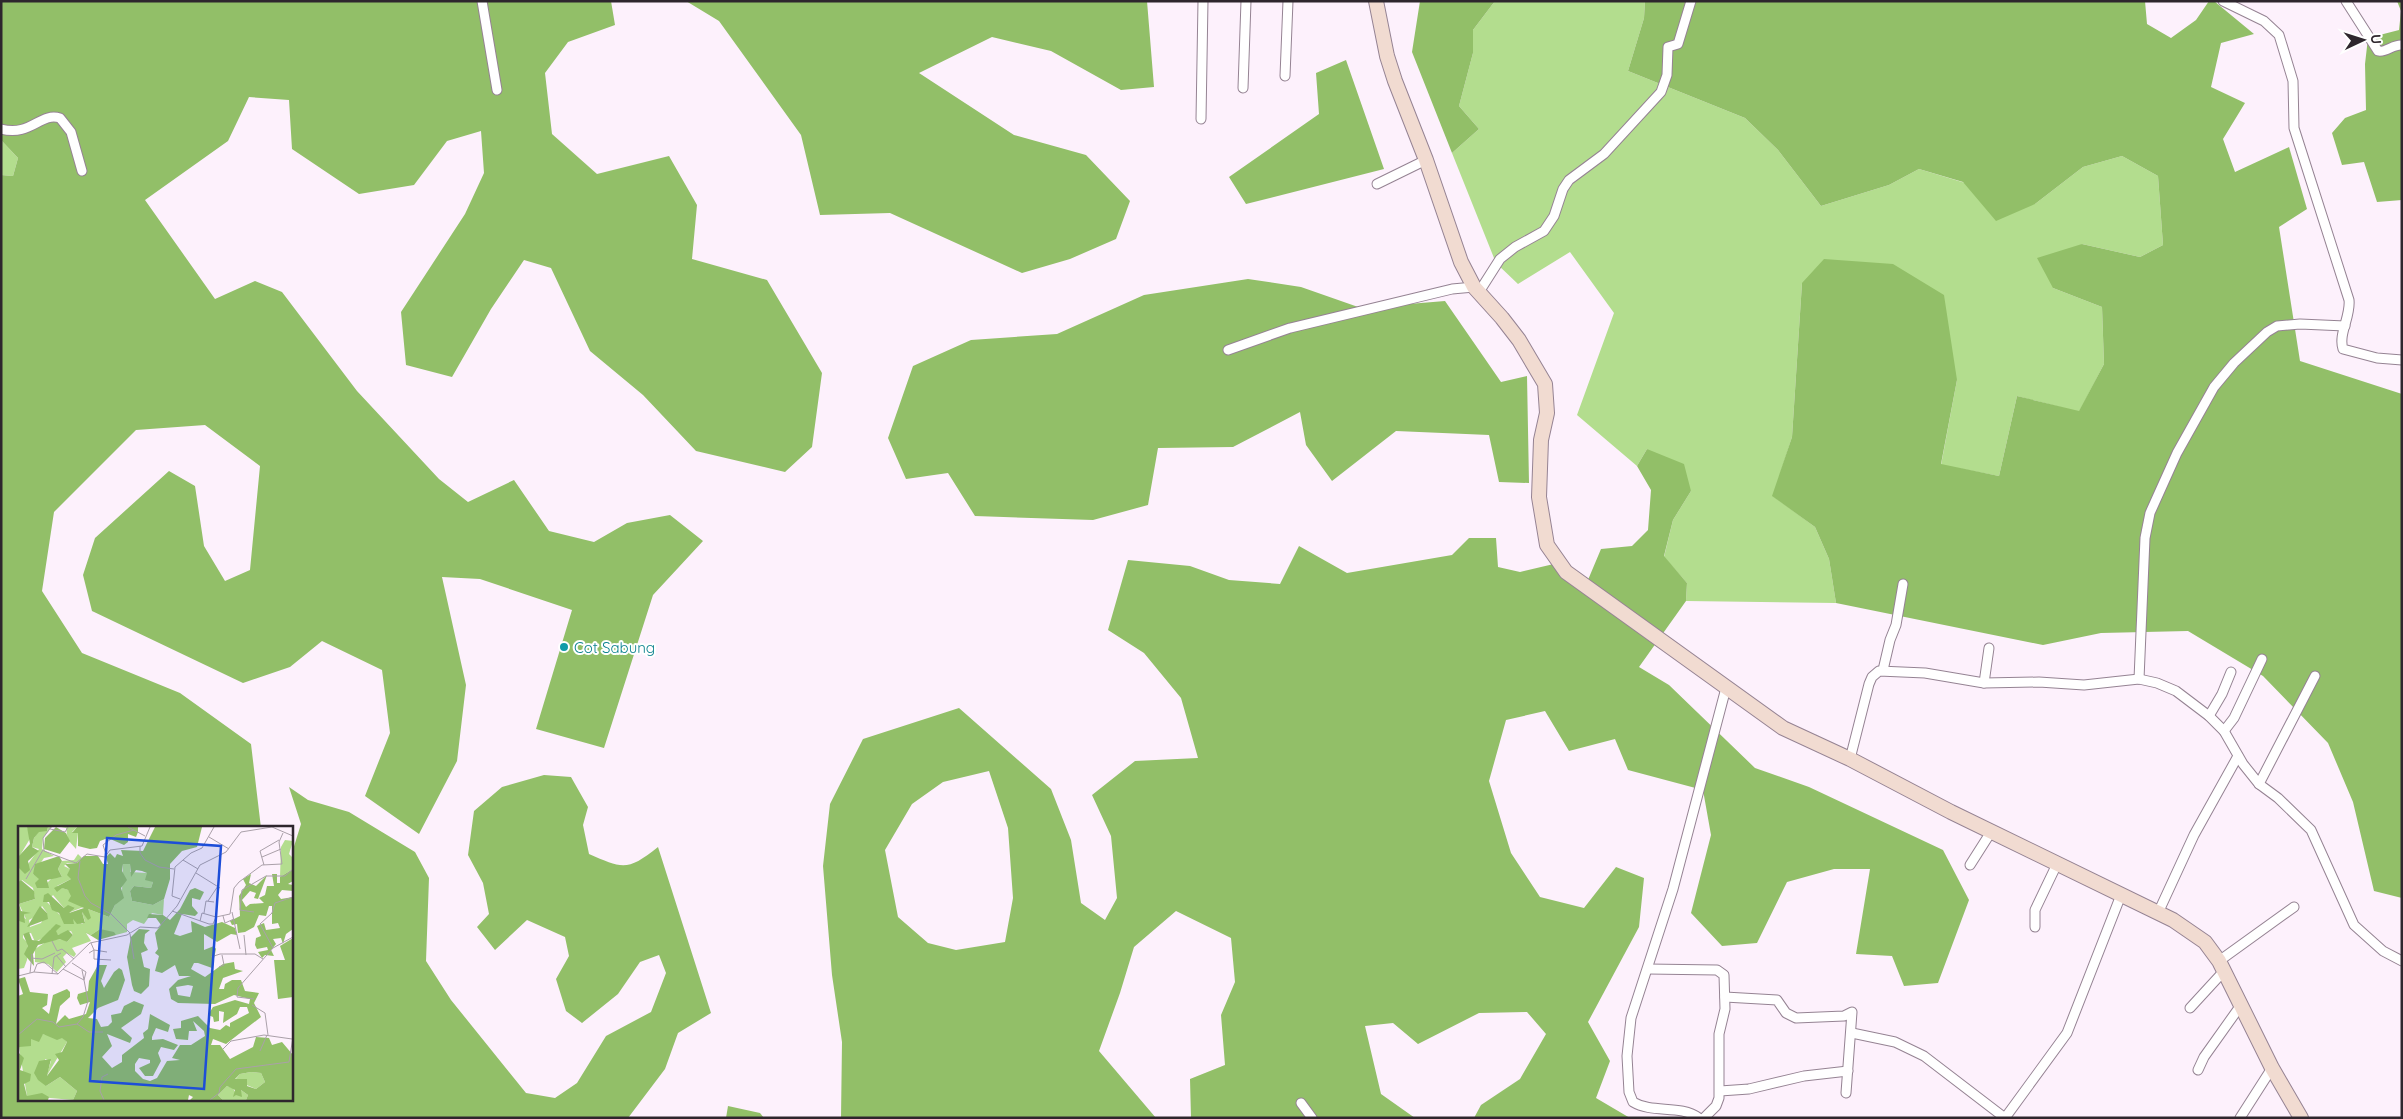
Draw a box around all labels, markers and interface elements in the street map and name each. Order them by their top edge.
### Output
north arrow [2338,15,2388,65]
text: U [2367,34,2385,45]
place label: Cot Sabung [574,638,655,657]
marker: Cot Sabung [558,641,570,653]
inset map [18,826,292,1102]

